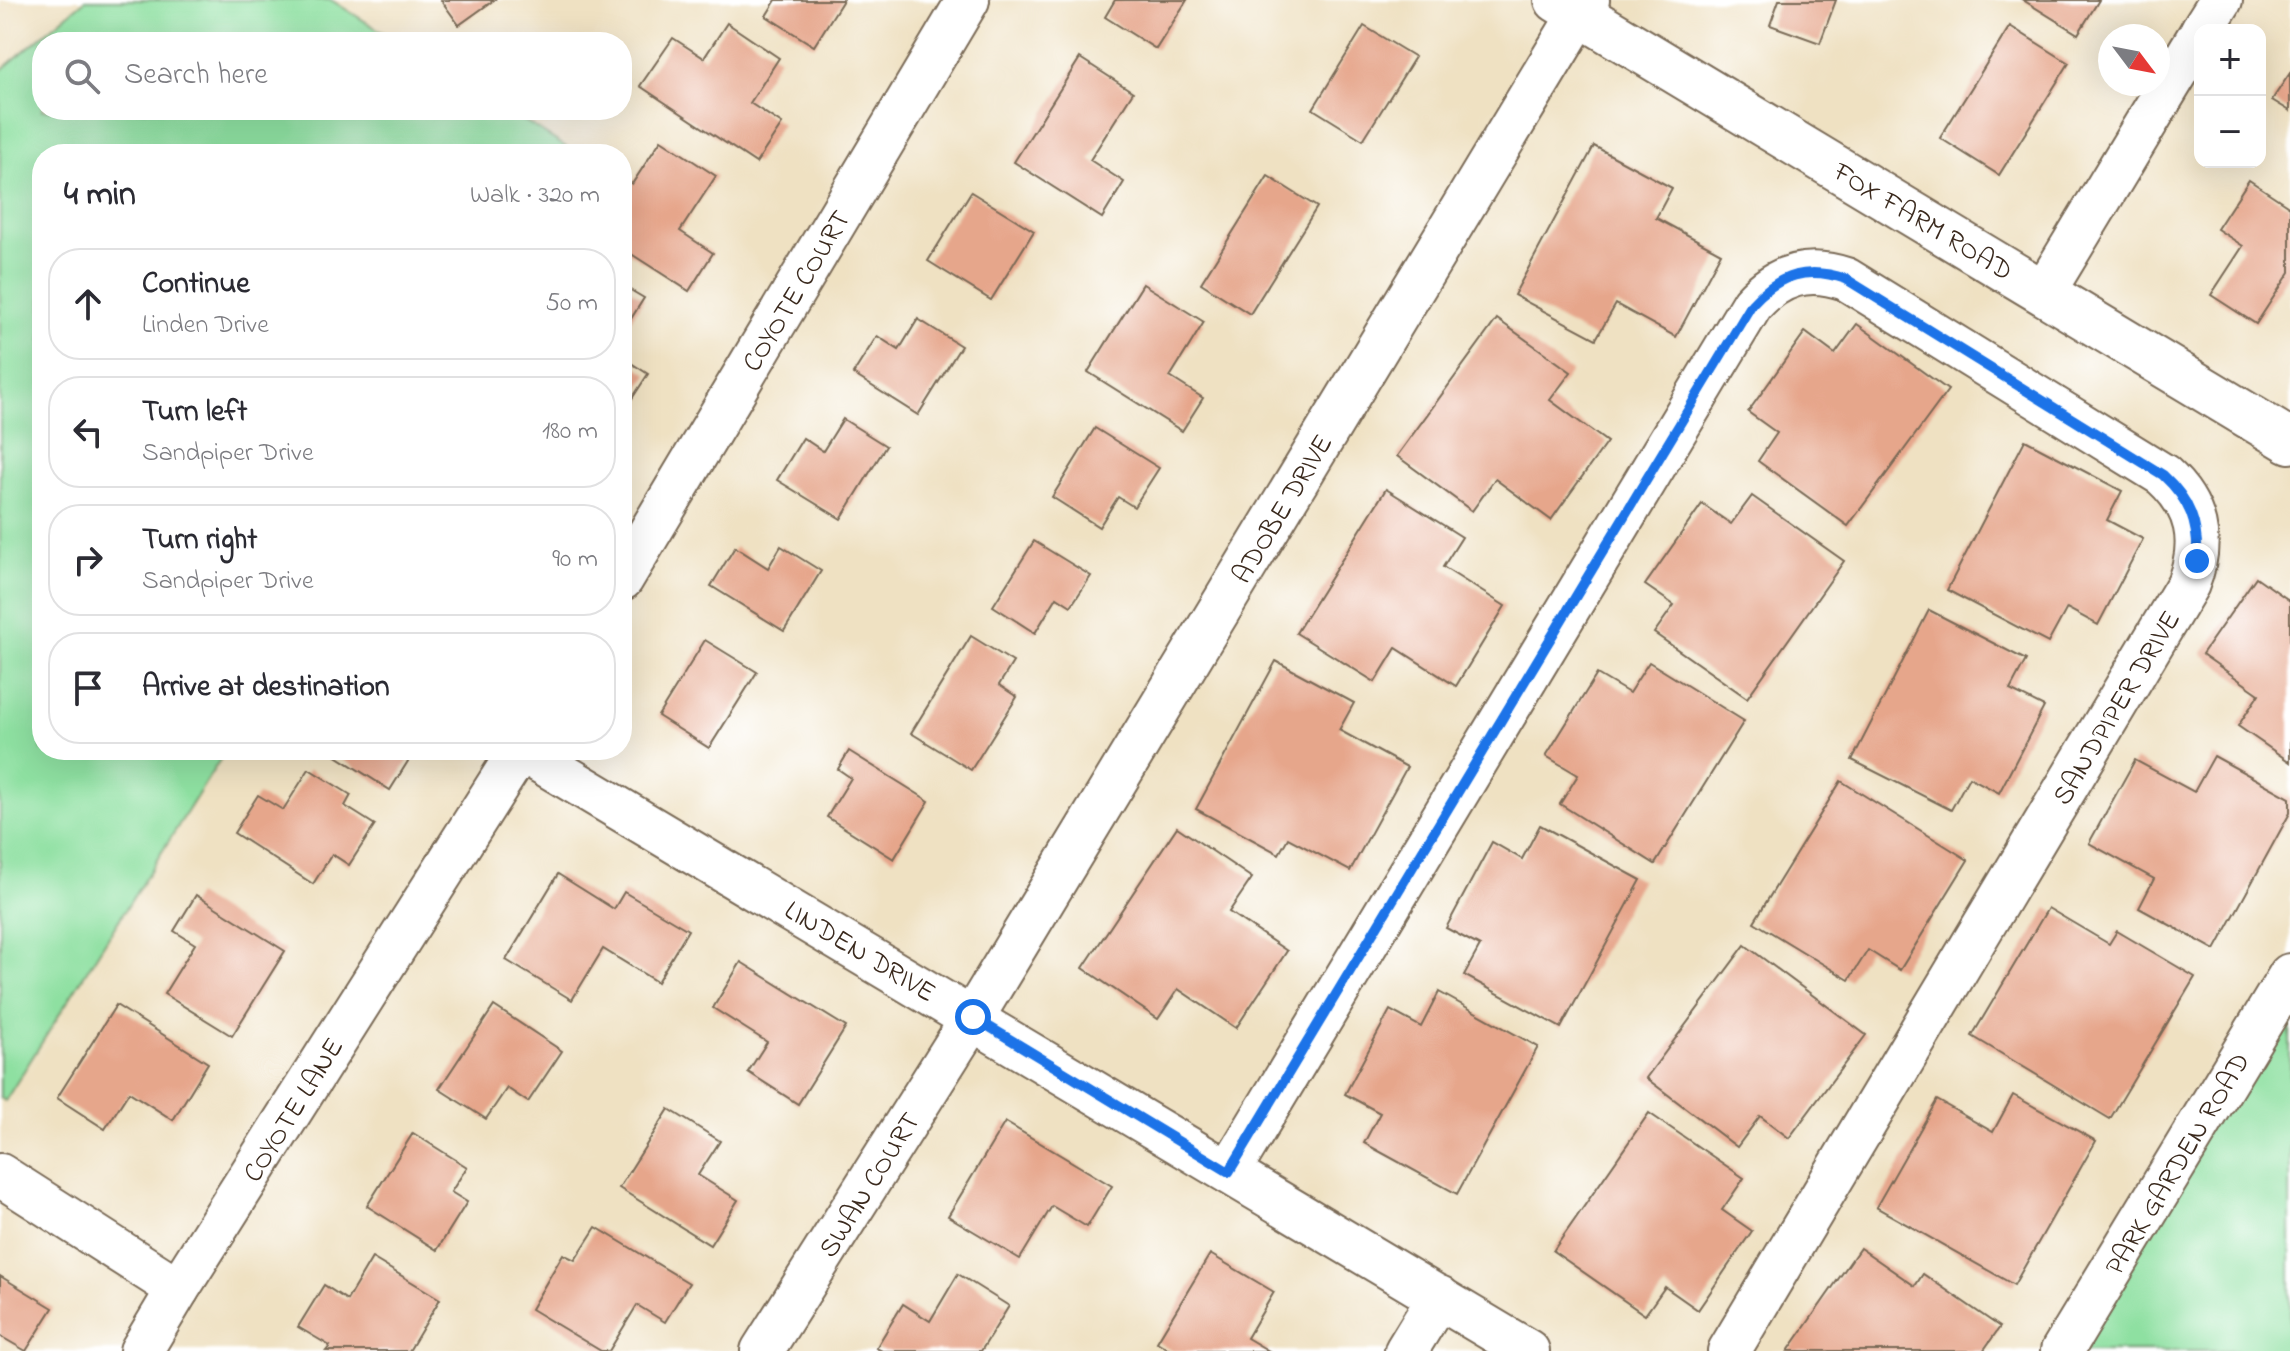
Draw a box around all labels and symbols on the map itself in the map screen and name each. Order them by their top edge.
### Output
north arrow [2098,24,2170,96]
street label: FOX FARM ROAD [1824,153,2020,293]
street label: COYOTE COURT [733,203,863,381]
street label: ADOBE DRIVE [1223,427,1345,592]
route end [2179,543,2215,579]
street label: SANDPIPER DRIVE [2044,604,2192,814]
street label: LINDEN DRIVE [776,892,943,1014]
route start [955,999,991,1035]
street label: COYOTE LANE [234,1031,356,1191]
street label: PARK GARDEN ROAD [2096,1046,2262,1284]
street label: SWAN COURT [810,1105,932,1267]

